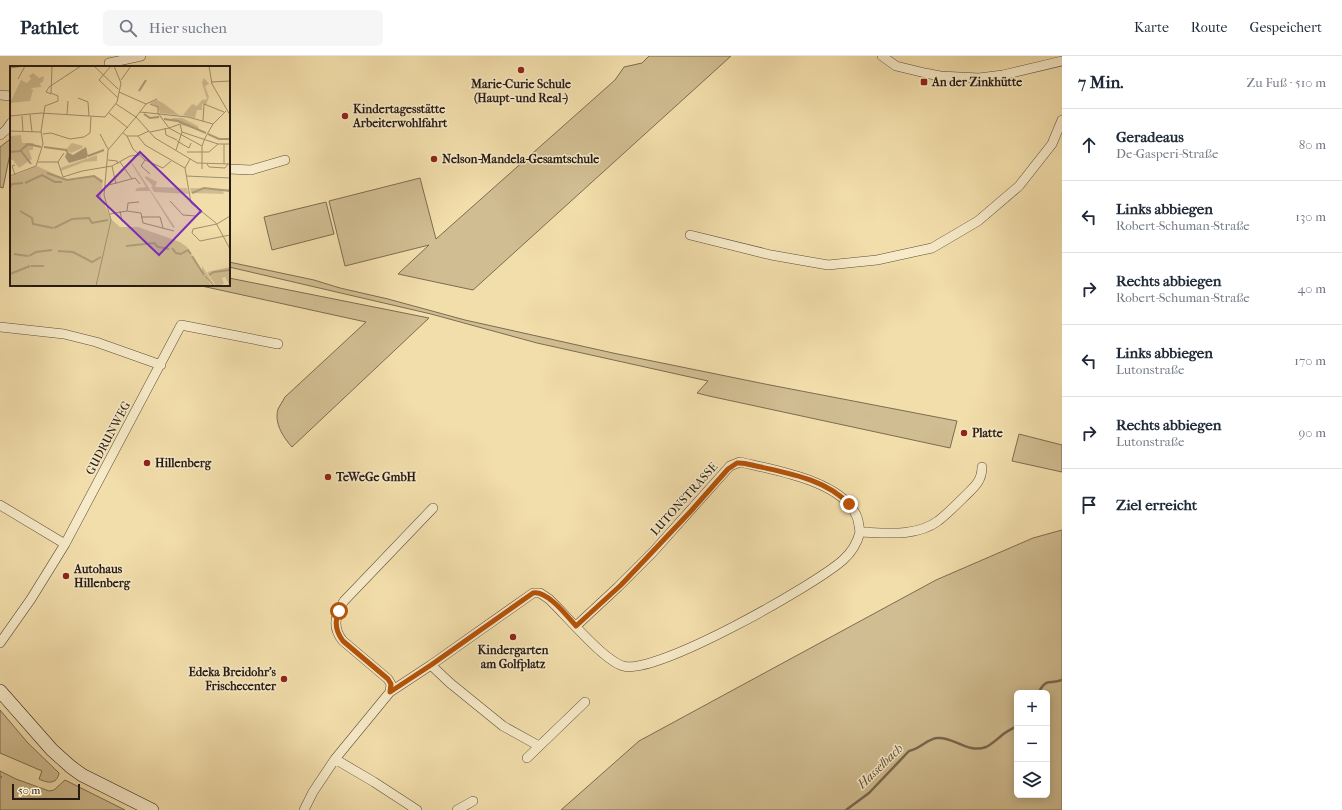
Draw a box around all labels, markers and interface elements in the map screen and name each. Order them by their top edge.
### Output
search box [103,10,383,46]
text: Pathlet [20,17,79,39]
icon: search [117,17,139,39]
text: Hier suchen [149,19,227,37]
text: Karte [1134,19,1169,36]
text: Route [1191,19,1228,36]
text: Gespeichert [1250,19,1322,36]
marker: Marie-Curie Schule (Haupt- und Real-) [516,65,526,75]
inset map [10,66,230,286]
text: 7 Min. [1078,72,1124,92]
place label: An der Zinkhütte [931,75,1022,89]
text: Zu Fuß · 510 m [1247,75,1326,90]
place label: Marie-Curie Schule (Haupt- und Real-) [470,77,571,106]
marker: An der Zinkhütte [919,77,929,87]
place label: Kindertagesstätte Arbeiterwohlfahrt [352,102,448,130]
marker: Kindertagesstätte Arbeiterwohlfahrt [340,111,350,121]
text: Geradeaus [1116,128,1184,146]
icon: ahead [1078,134,1100,156]
text: 80 m [1299,137,1326,152]
text: De-Gasperi-Straße [1116,146,1218,161]
place label: Nelson-Mandela-Gesamtschule [442,152,599,166]
marker: Nelson-Mandela-Gesamtschule [429,154,439,164]
text: Links abbiegen [1116,200,1213,218]
icon: left [1078,206,1100,228]
text: 130 m [1295,209,1326,224]
text: Robert-Schuman-Straße [1116,218,1250,233]
text: Rechts abbiegen [1116,272,1221,290]
icon: right [1078,278,1100,300]
text: 40 m [1298,281,1326,296]
text: Robert-Schuman-Straße [1116,290,1250,305]
text: Links abbiegen [1116,344,1213,362]
icon: left [1078,350,1100,372]
text: 170 m [1294,353,1326,368]
text: Lutonstraße [1116,362,1184,377]
street label: GUDRUNWEG [83,398,133,477]
text: Rechts abbiegen [1116,416,1221,434]
icon: right [1078,422,1100,444]
text: 90 m [1298,425,1326,440]
place label: Platte [972,426,1003,440]
marker: Platte [959,428,969,438]
text: Lutonstraße [1116,434,1184,449]
place label: Hillenberg [155,456,212,471]
marker: Hillenberg [142,458,152,468]
street label: LUTONSTRASSE [648,460,720,538]
place label: TeWeGe GmbH [335,470,417,484]
marker: TeWeGe GmbH [323,472,333,482]
icon: arrive [1078,494,1100,516]
route end [840,495,858,513]
text: Ziel erreicht [1116,496,1197,514]
place label: Autohaus Hillenberg [73,562,131,591]
marker: Autohaus Hillenberg [61,571,71,581]
route start [330,602,348,620]
marker: Kindergarten am Golfplatz [508,632,518,642]
place label: Kindergarten am Golfplatz [477,643,550,672]
place label: Edeka Breidohr's Frischecenter [188,665,277,693]
marker: Edeka Breidohr's Frischecenter [279,674,289,684]
map controls [1014,690,1050,798]
button: + [1014,690,1050,726]
button: − [1014,726,1050,762]
water label: Hasselbach [853,740,906,792]
button: layers [1014,762,1050,798]
scale bar [12,782,80,801]
text: 50 m [18,784,40,797]

